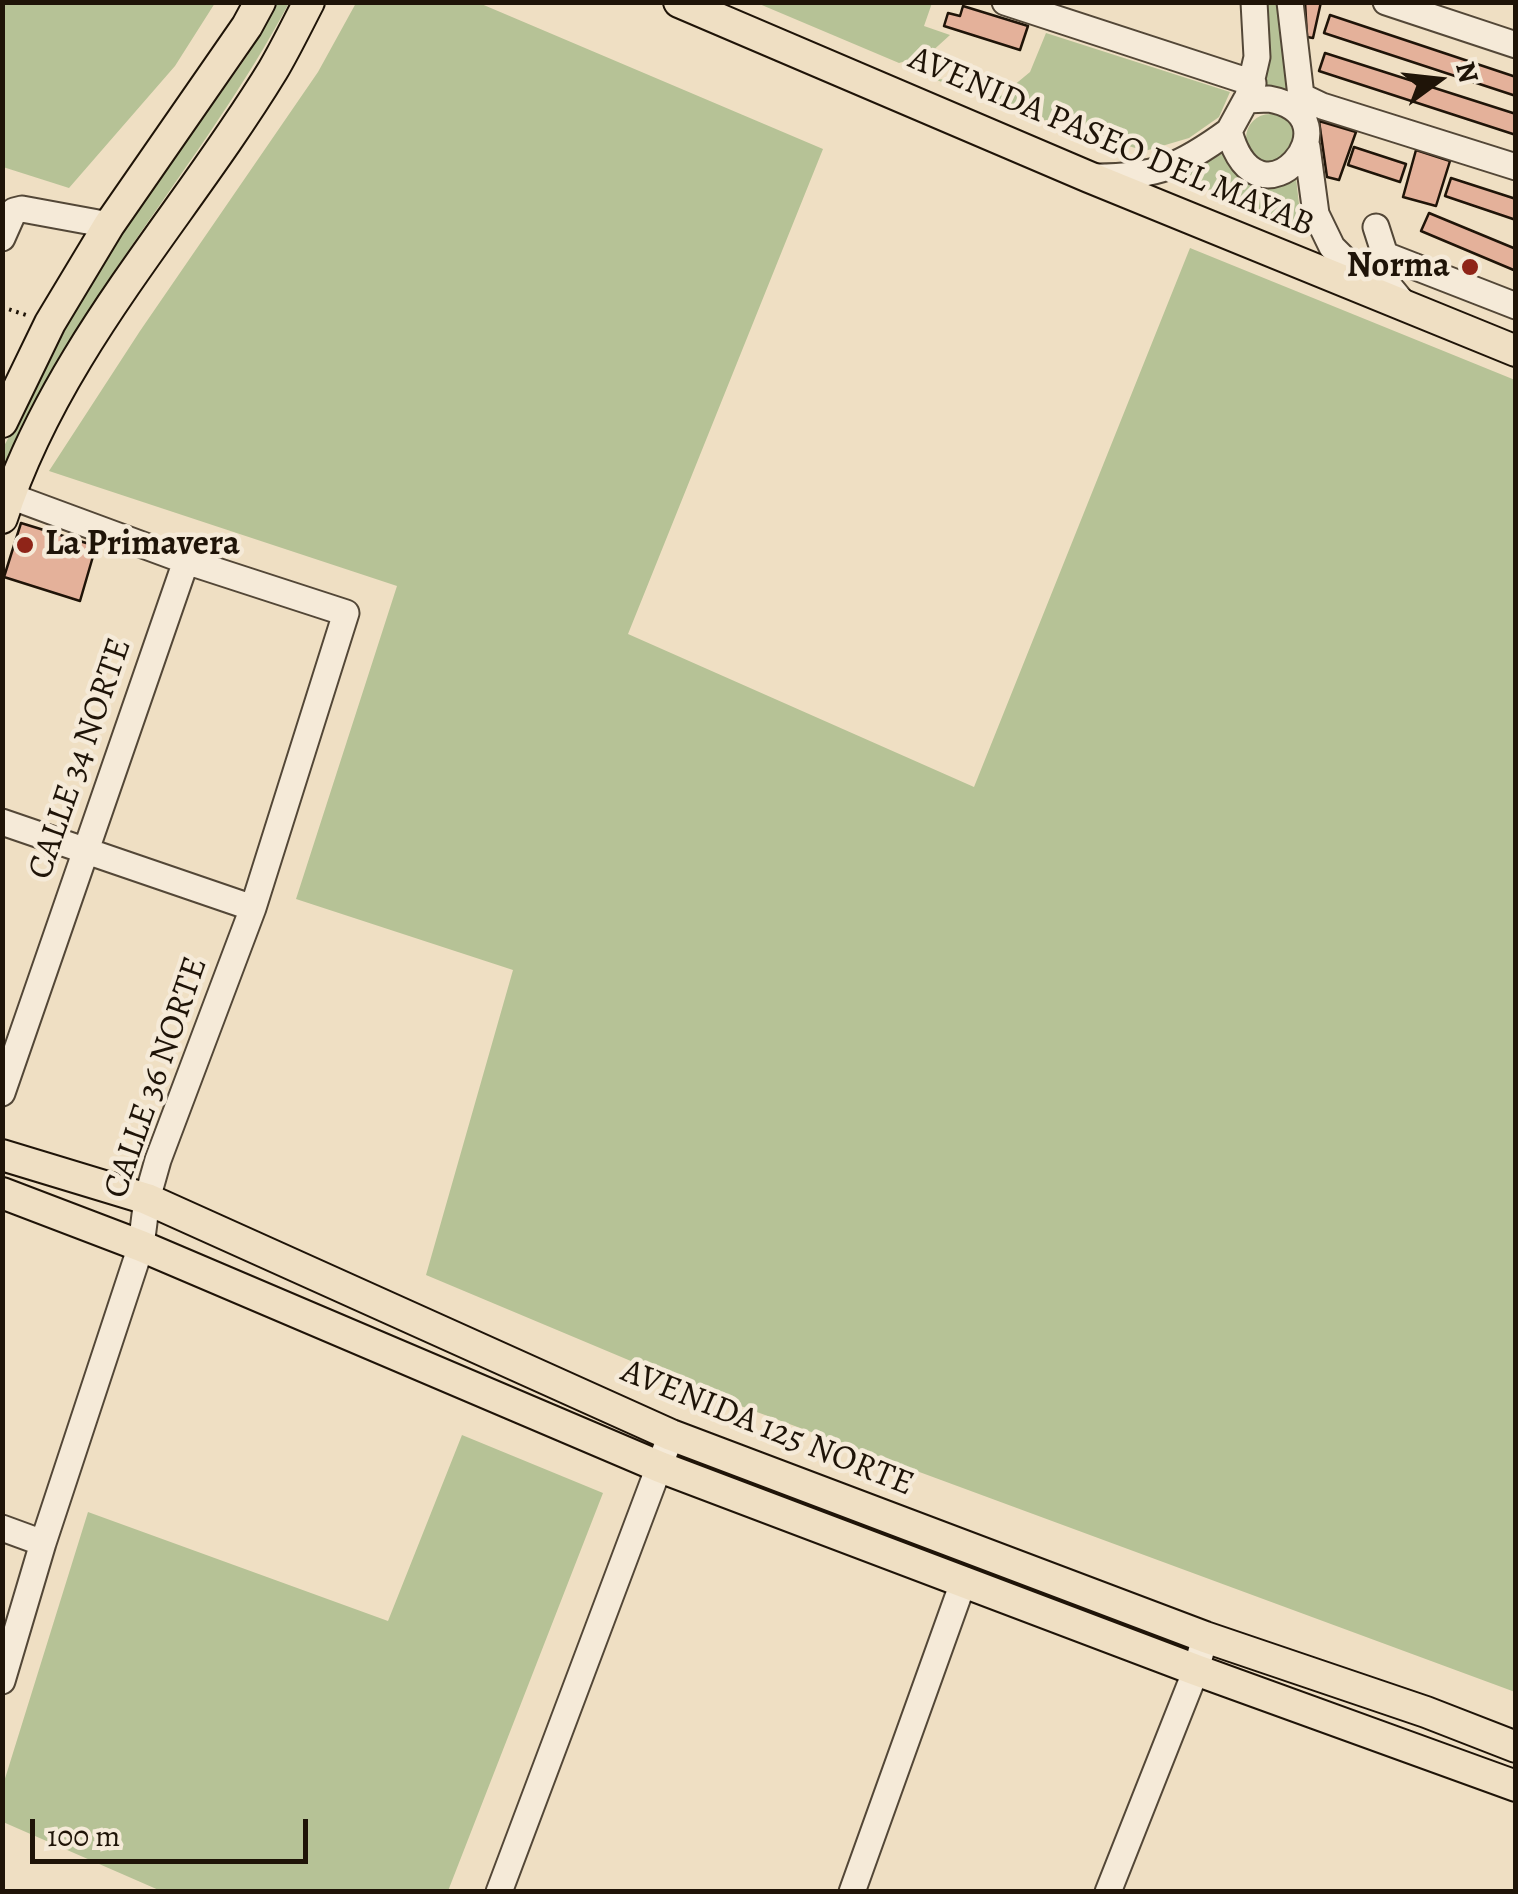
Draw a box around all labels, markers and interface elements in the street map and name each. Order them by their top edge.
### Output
north arrow [1388,30,1488,130]
street label: AVENIDA PASEO DEL MAYAB [902,38,1320,248]
text: N [1446,57,1488,87]
place label: Norma [1347,246,1450,288]
marker: Norma [1459,256,1481,278]
place label: La Primavera [45,524,240,566]
marker: La Primavera [14,534,36,556]
street label: CALLE 34 NORTE [20,633,142,885]
street label: CALLE 36 NORTE [96,952,218,1204]
street label: AVENIDA 125 NORTE [615,1351,919,1507]
scale bar [35,1799,312,1861]
text: 100 m [47,1816,120,1856]

